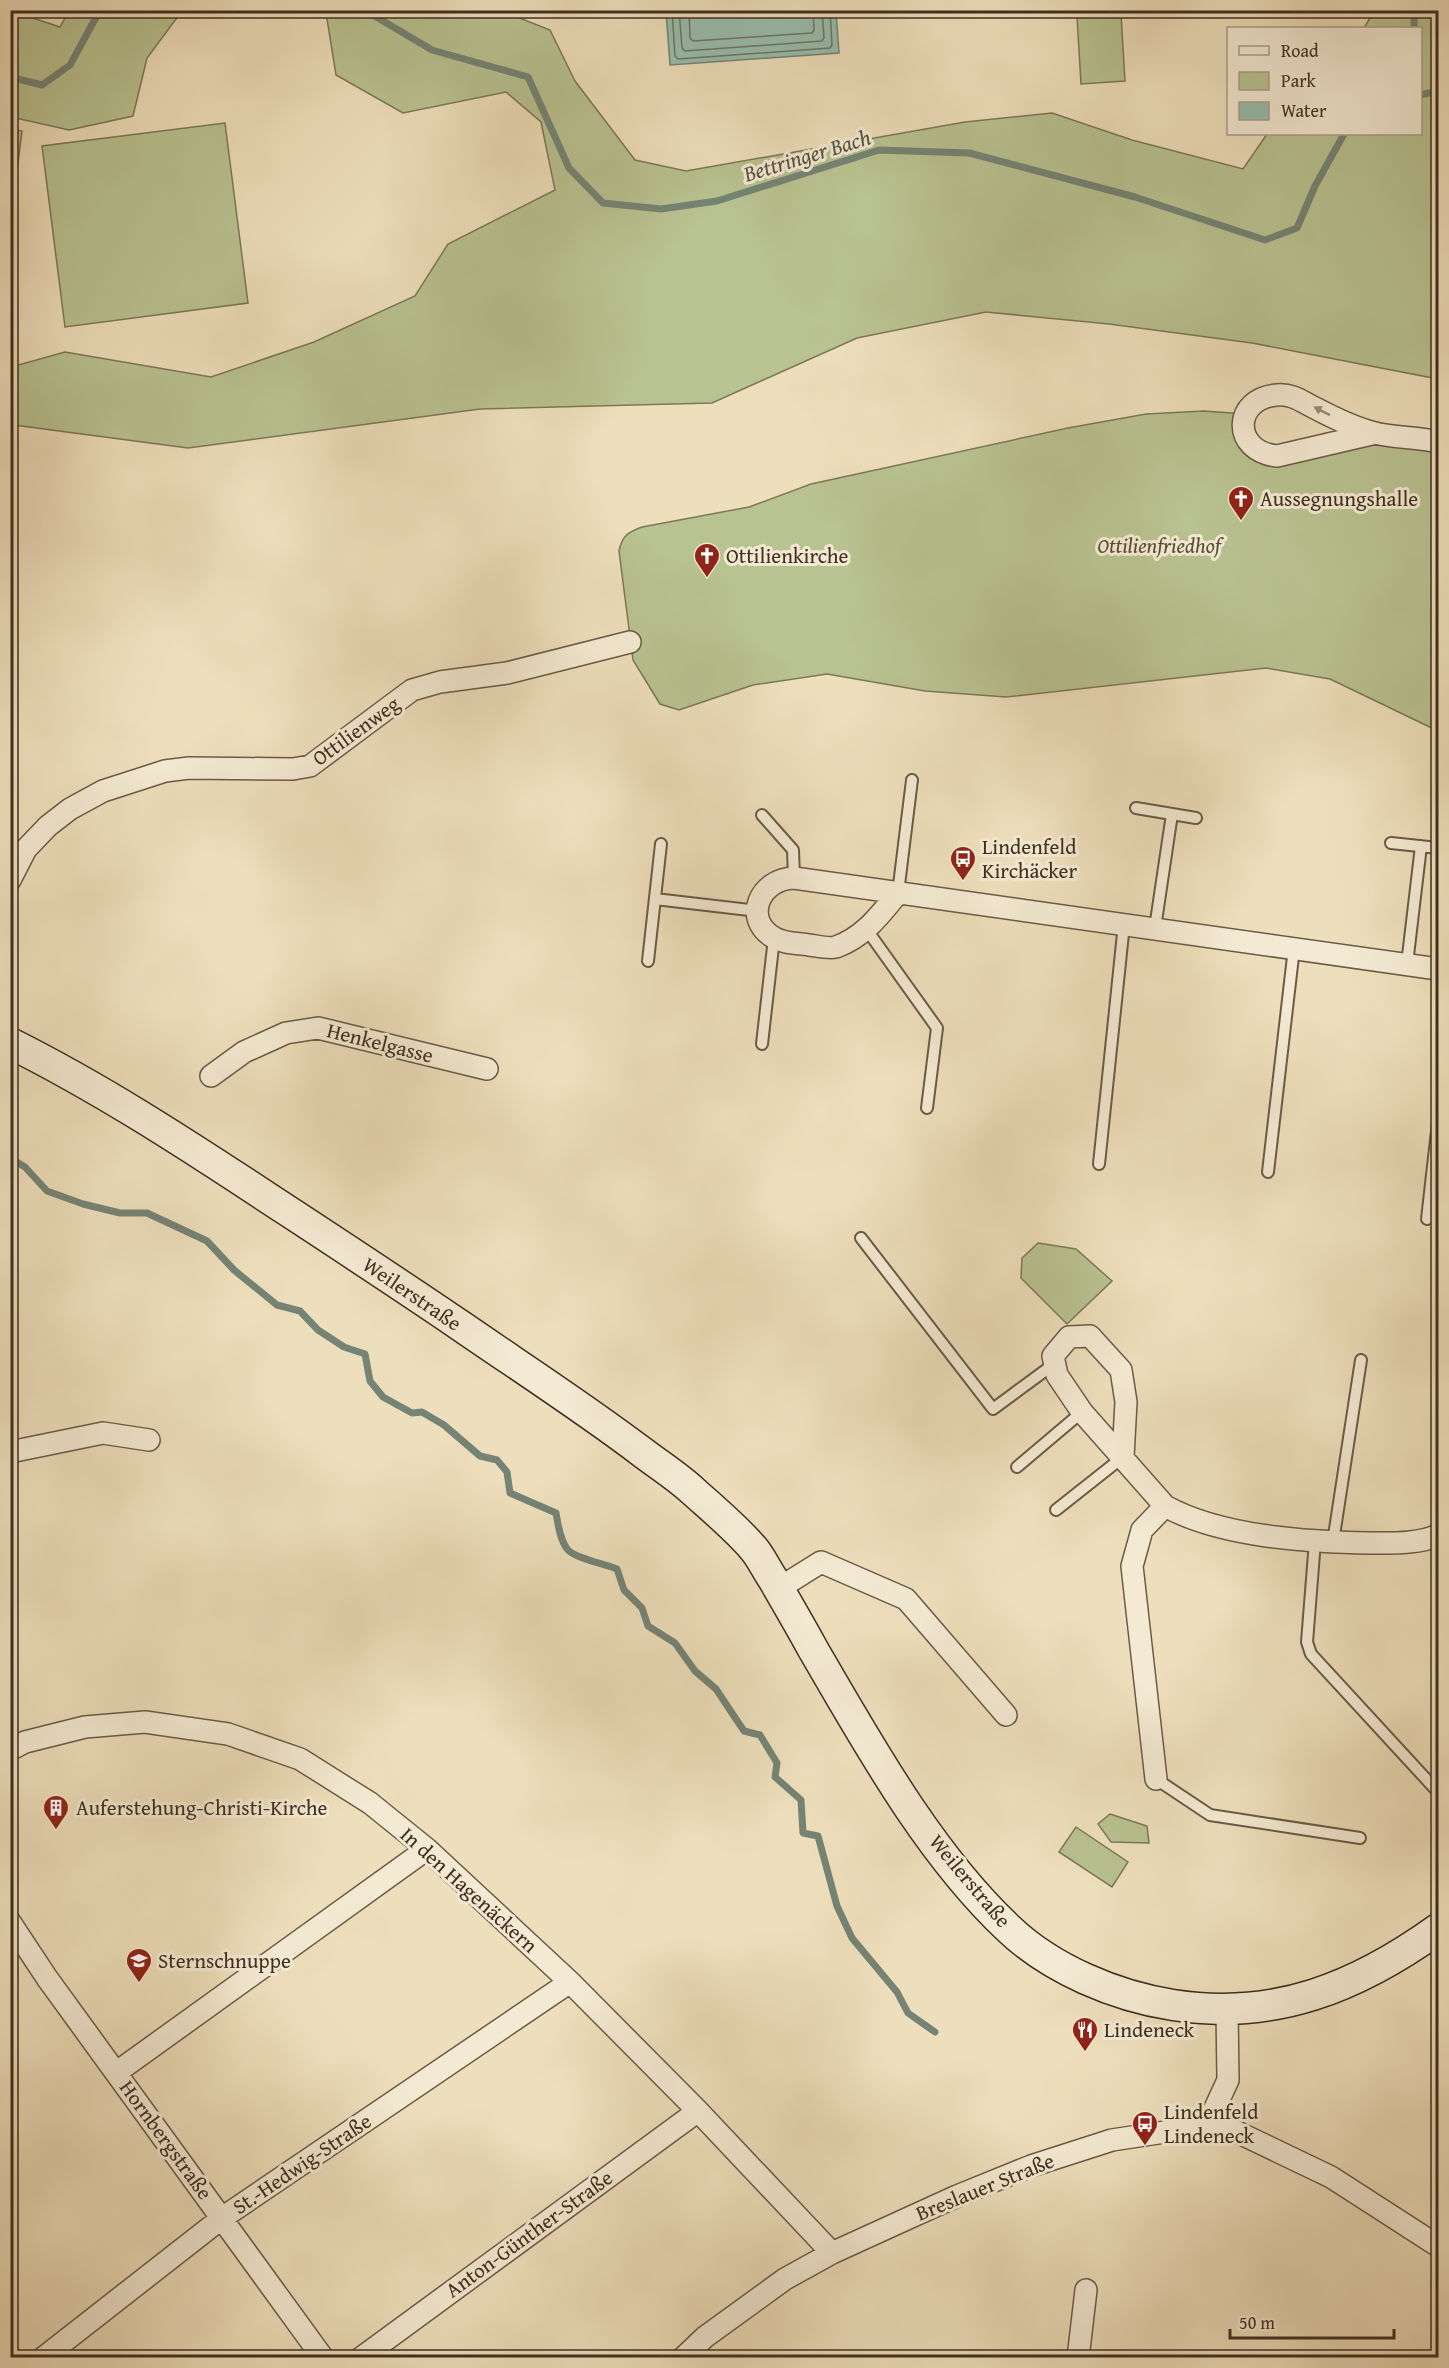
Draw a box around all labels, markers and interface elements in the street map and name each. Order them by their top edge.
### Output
legend [1227,27,1422,135]
text: Road [1281,37,1319,64]
text: Park [1281,67,1317,94]
text: Water [1281,97,1327,124]
water label: Bettringer Bach [739,121,874,190]
one-way arrow [1313,407,1331,417]
place label: Aussegnungshalle [1260,483,1418,514]
church icon: Aussegnungshalle [1226,484,1256,522]
park label: Ottilienfriedhof [1097,530,1225,561]
place label: Ottilienkirche [726,540,849,571]
church icon: Ottilienkirche [692,541,722,579]
street label: Ottilienweg [305,688,406,773]
place label: Lindenfeld Kirchäcker [982,831,1077,886]
bus stop icon: Lindenfeld Kirchäcker [948,844,978,882]
street label: Henkelgasse [324,1014,437,1071]
street label: Weilerstraße [357,1249,468,1338]
place label: Auferstehung-Christi-Kirche [76,1792,328,1823]
building icon: Auferstehung-Christi-Kirche [41,1793,71,1831]
street label: In den Hagenäckern [394,1819,545,1960]
street label: Weilerstraße [922,1827,1019,1934]
place label: Sternschnuppe [158,1945,291,1976]
school or university icon: Sternschnuppe [124,1946,154,1984]
place label: Lindeneck [1104,2014,1195,2045]
restaurant icon: Lindeneck [1070,2015,1100,2053]
street label: Hornbergstraße [112,2073,221,2206]
place label: Lindenfeld Lindeneck [1164,2096,1259,2151]
street label: St.-Hedwig-Straße [226,2105,378,2222]
bus stop icon: Lindenfeld Lindeneck [1130,2109,1160,2147]
street label: Breslauer Straße [911,2145,1059,2228]
street label: Anton-Günther-Straße [439,2162,619,2305]
scale bar [1230,2302,1394,2340]
text: 50 m [1239,2309,1275,2336]

